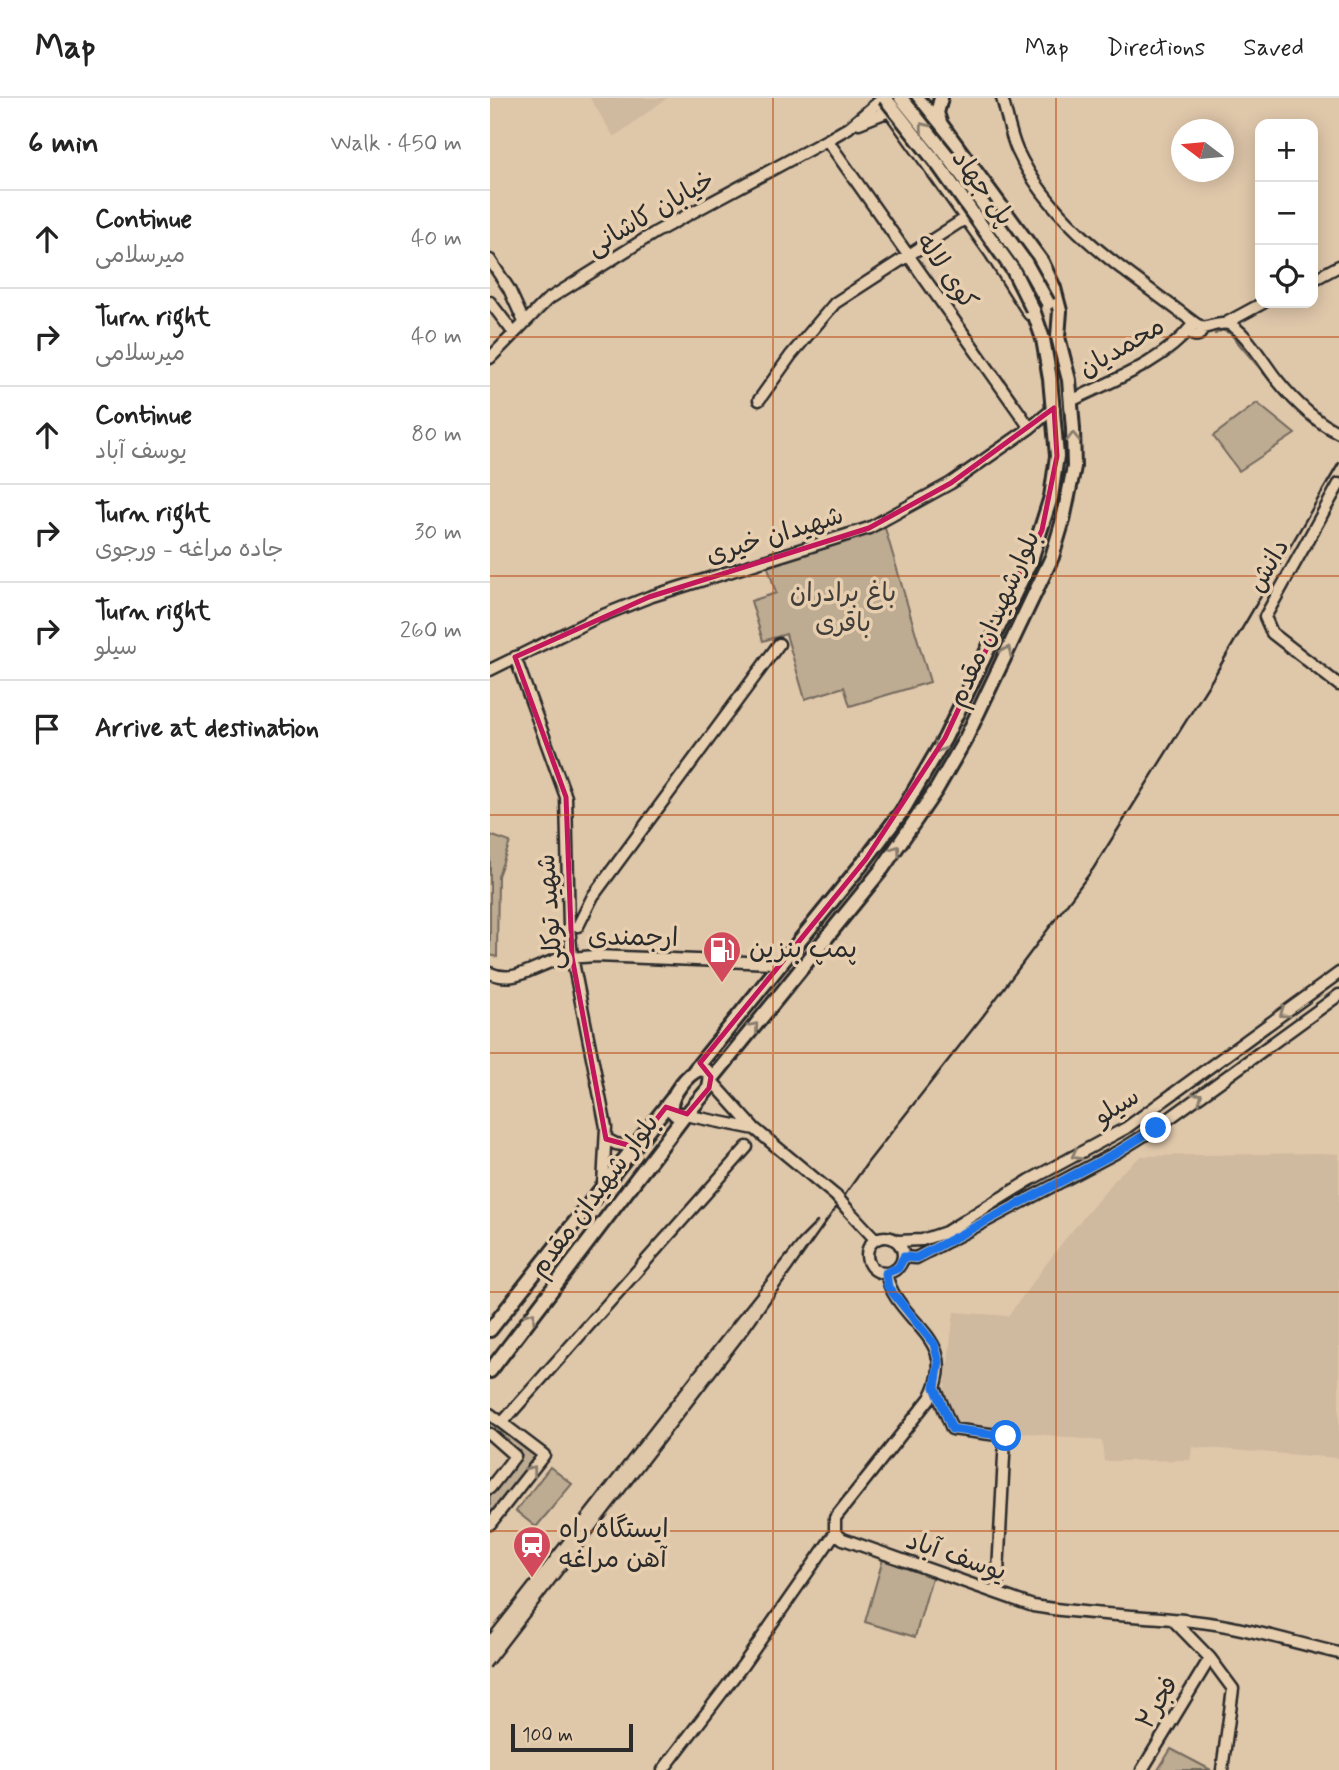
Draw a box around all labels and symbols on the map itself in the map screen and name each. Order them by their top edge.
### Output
north arrow [1171,119,1234,182]
one-way arrow [920,122,933,134]
street label: پل جهاد [943,143,1021,233]
street label: خیابان کاشانی [581,164,721,264]
street label: کوی لاله [907,227,985,317]
street label: محمدیان [1073,310,1171,386]
one-way arrow [1065,431,1080,442]
street label: شهیدان خیری [702,499,848,573]
street label: بلوارشهیدان مقدم [941,525,1050,713]
street label: دانش [1240,533,1298,599]
park label: باغ برادران باقری [790,577,896,641]
one-way arrow [998,646,1012,658]
one-way arrow [934,741,947,754]
one-way arrow [888,845,900,858]
street label: شهید توکلی [530,853,572,971]
street label: ارجمندی [587,920,679,956]
fuel station icon: پمپ بنزین [701,929,743,984]
place label: پمپ بنزین [749,933,857,967]
one-way arrow [1279,1005,1292,1017]
one-way arrow [745,1023,758,1035]
street label: سیلو [1087,1080,1146,1135]
one-way arrow [1190,1093,1203,1105]
street label: بلوار شهیدان مقدم [523,1108,668,1285]
route end [1140,1112,1171,1143]
one-way arrow [1071,1146,1083,1160]
one-way arrow [523,1312,536,1324]
route start [990,1420,1021,1451]
one-way arrow [523,1465,536,1478]
place label: ایستگاه راه آهن مراغه [559,1513,669,1577]
station icon: ایستگاه راه آهن مراغه [511,1524,553,1579]
street label: یوسف آباد [901,1524,1011,1590]
street label: فجر۲ [1129,1670,1187,1736]
scale bar [511,1721,634,1753]

